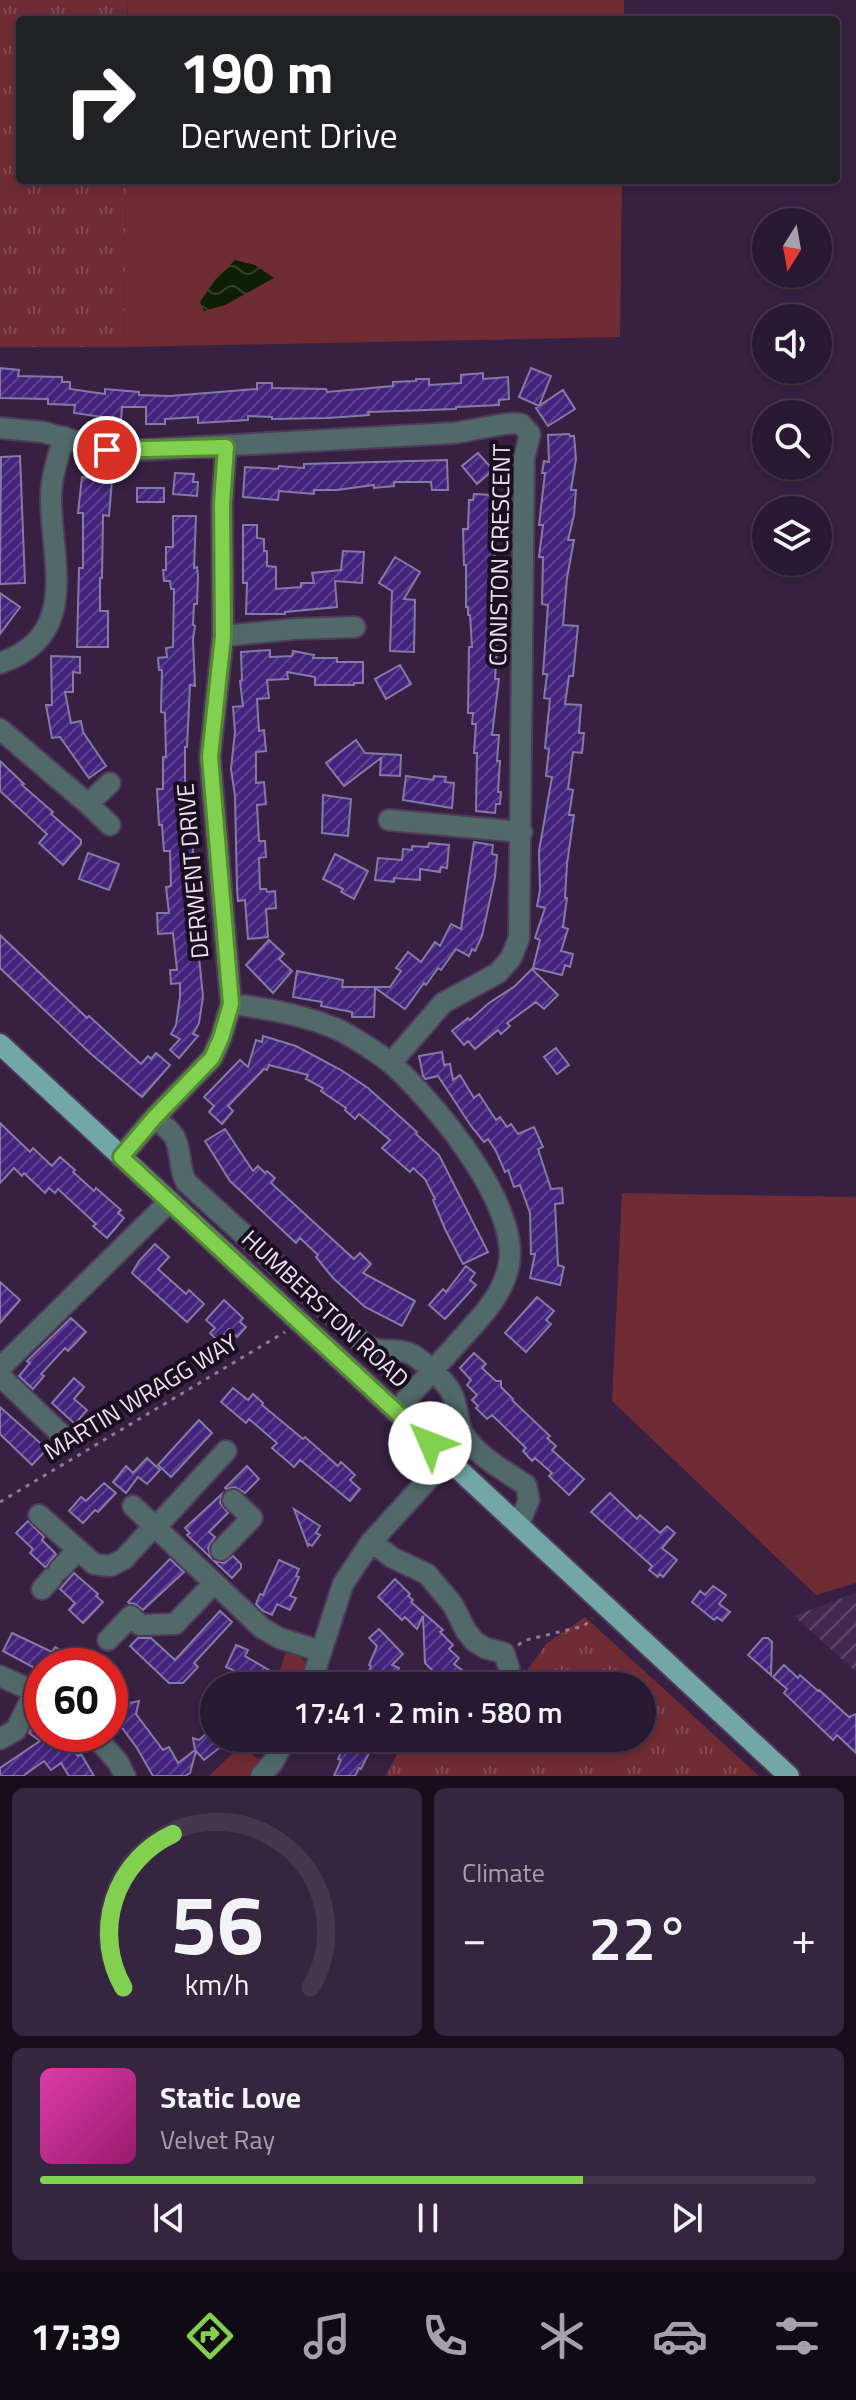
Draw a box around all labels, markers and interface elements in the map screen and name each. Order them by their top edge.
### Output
text: 190 m [180,30,333,115]
icon: right [48,48,152,152]
text: Derwent Drive [180,107,398,162]
north arrow [752,208,832,288]
map controls [752,208,832,576]
button: sound [752,304,832,384]
button: search [752,400,832,480]
pin [73,416,141,484]
icon: arrive [85,428,129,472]
street label: CONISTON CRESCENT [479,443,519,667]
button: layers [752,496,832,576]
street label: DERWENT DRIVE [166,782,218,960]
street label: HUMBERSTON ROAD [234,1221,417,1396]
street label: MARTIN WRAGG WAY [37,1324,244,1468]
position arrow [388,1401,472,1485]
speed limit sign: 60 [24,1648,128,1752]
text: 17:41 · 2 min · 580 m [293,1689,563,1735]
text: Climate [462,1853,545,1892]
text: 56 [170,1860,264,1986]
text: 22° [589,1892,689,1983]
text: − [462,1904,487,1971]
text: + [791,1904,816,1971]
text: km/h [185,1963,249,2006]
text: Static Love [160,2074,301,2120]
text: Velvet Ray [160,2120,275,2159]
icon: previous [147,2196,191,2240]
icon: pause [406,2196,450,2240]
icon: next [665,2196,709,2240]
icon: directions [182,2308,238,2364]
icon: music [299,2308,355,2364]
icon: phone [417,2308,473,2364]
icon: climate [534,2308,590,2364]
icon: car [652,2308,708,2364]
icon: filters [769,2308,825,2364]
text: 17:39 [31,2309,121,2364]

